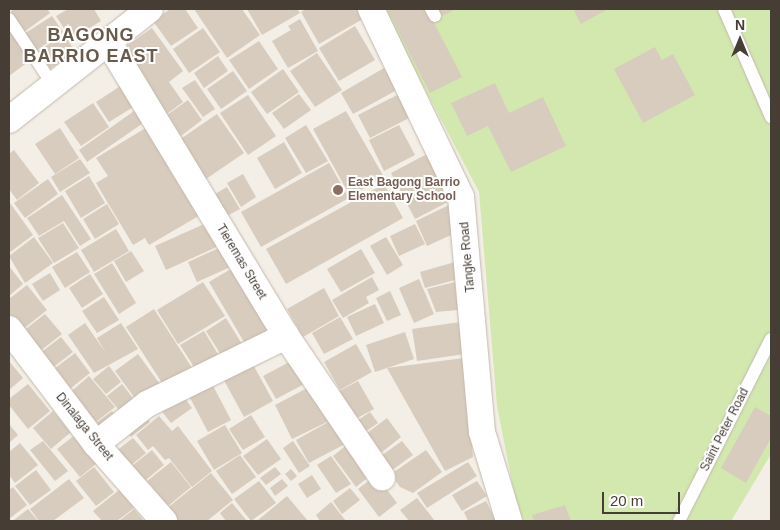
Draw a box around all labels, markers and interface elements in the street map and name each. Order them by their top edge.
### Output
north arrow [715,15,765,65]
text: N [735,17,745,33]
district label: BAGONG BARRIO EAST [22,25,160,68]
place label: East Bagong Barrio Elementary School [348,176,460,204]
marker: East Bagong Barrio Elementary School [332,184,344,196]
street label: Tangke Road [458,221,478,293]
street label: Tieremas Street [213,222,269,302]
street label: Saint Peter Road [698,386,752,474]
street label: Dinalaga Street [52,390,116,464]
scale bar [605,482,682,514]
text: 20 m [610,492,643,509]

